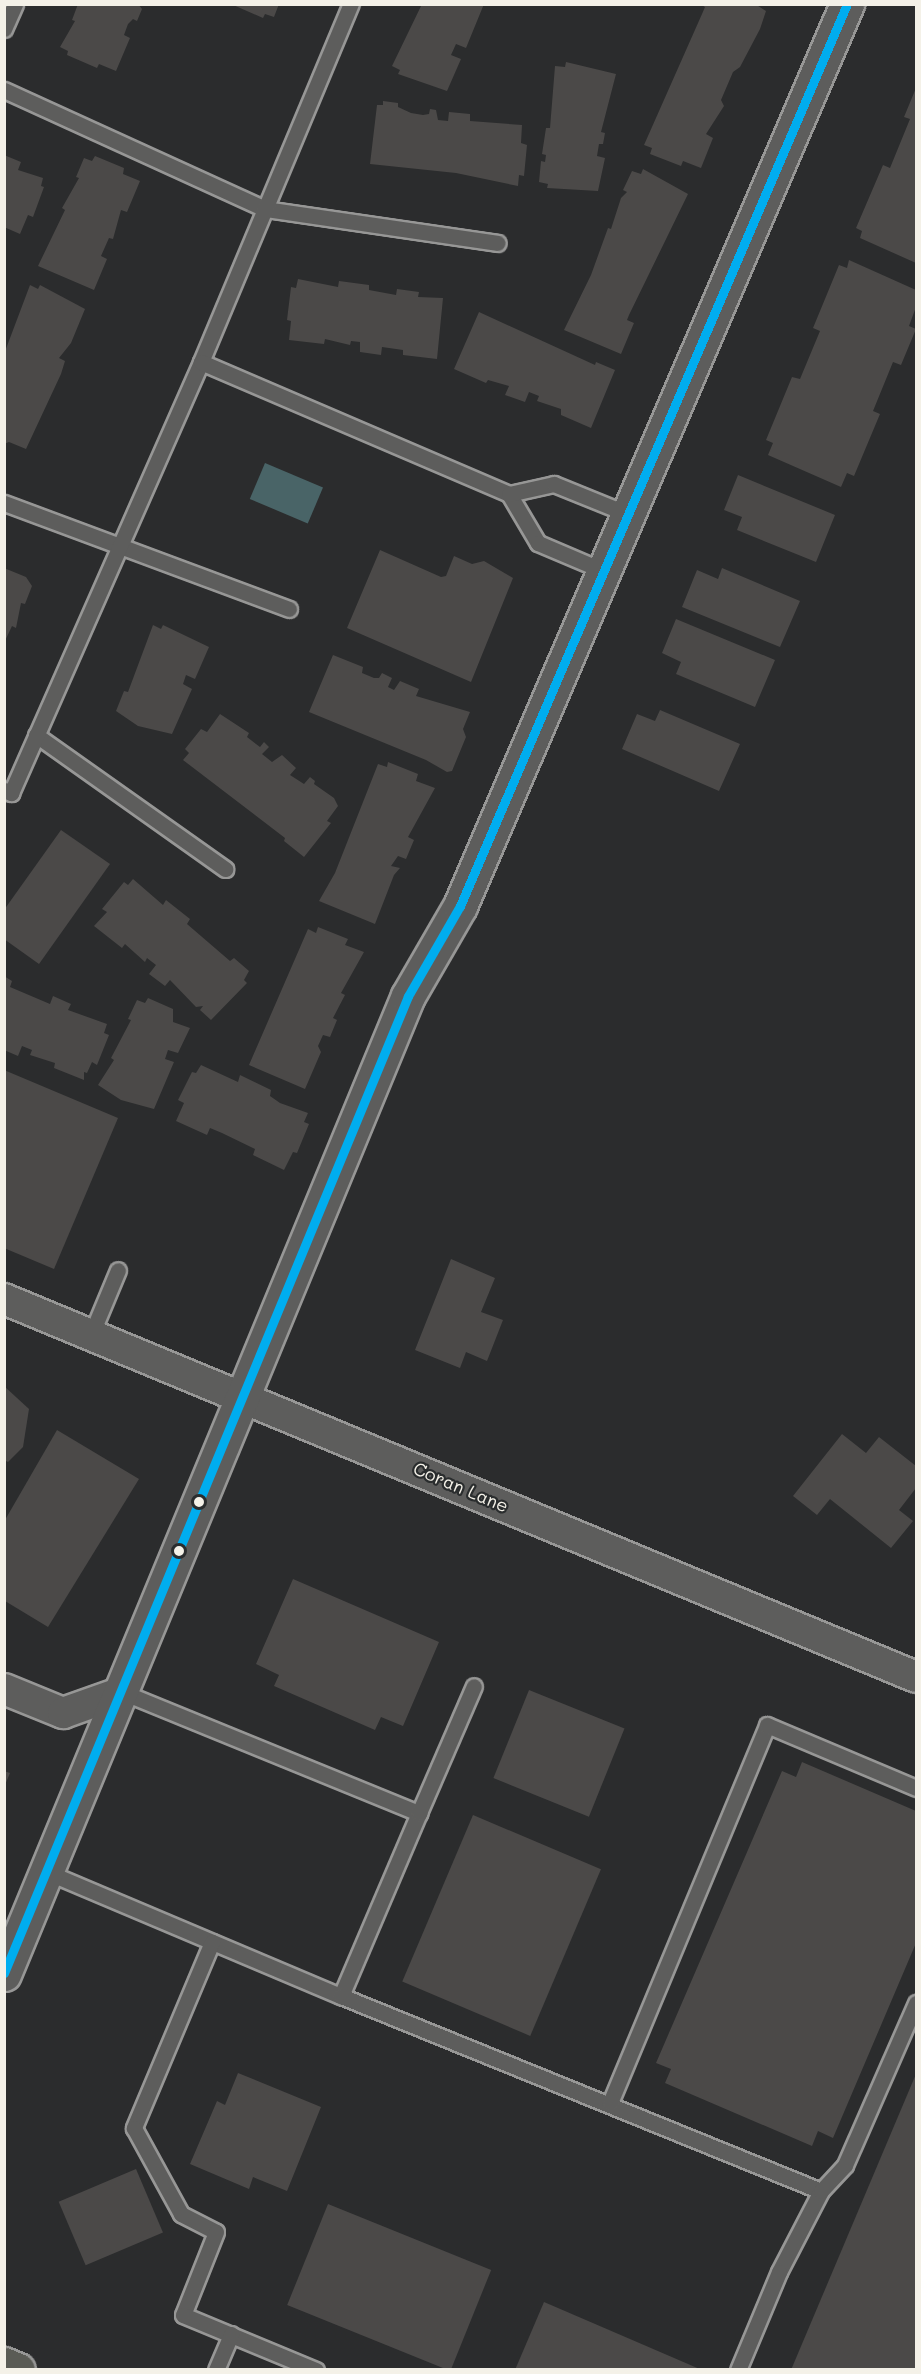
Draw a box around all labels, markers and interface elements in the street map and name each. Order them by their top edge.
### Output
street label: Coran Lane [410,1457,512,1517]
unlabelled marker [193,1496,205,1508]
unlabelled marker [173,1545,185,1557]

